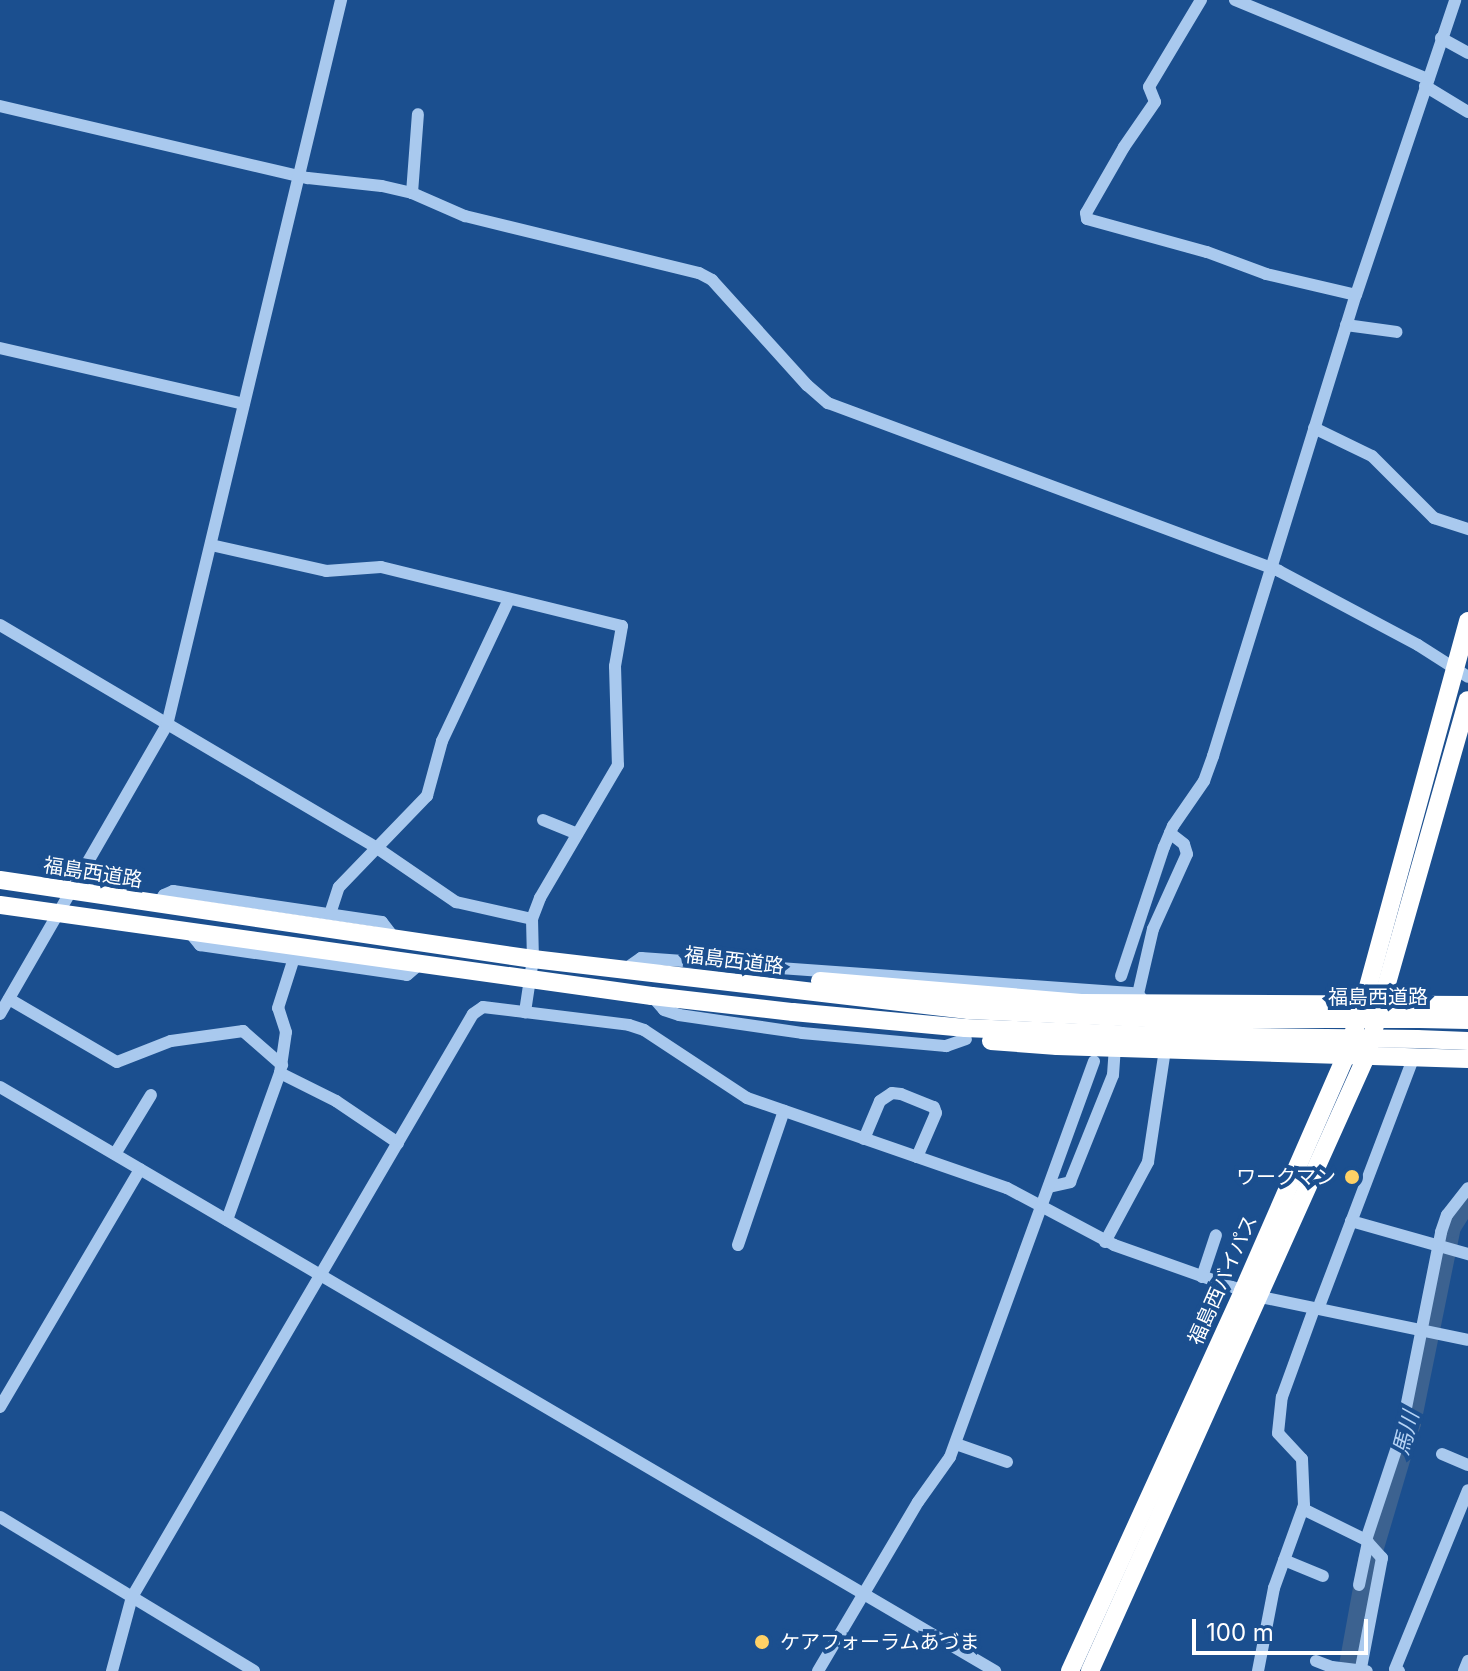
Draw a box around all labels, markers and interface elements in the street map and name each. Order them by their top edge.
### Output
street label: 福島西道路 [42,853,144,893]
street label: 福島西道路 [683,943,785,979]
street label: 福島西道路 [1328,985,1428,1009]
place label: ワークマン [1236,1165,1336,1189]
marker: ワークマン [1343,1168,1361,1186]
street label: 福島西バイパス [1184,1211,1262,1349]
water label: 馬川 [1388,1408,1424,1458]
scale bar [1196,1603,1372,1653]
text: 100 m [1206,1618,1274,1647]
place label: ケアフォーラムあづま [780,1630,980,1654]
marker: ケアフォーラムあづま [751,1631,773,1653]

